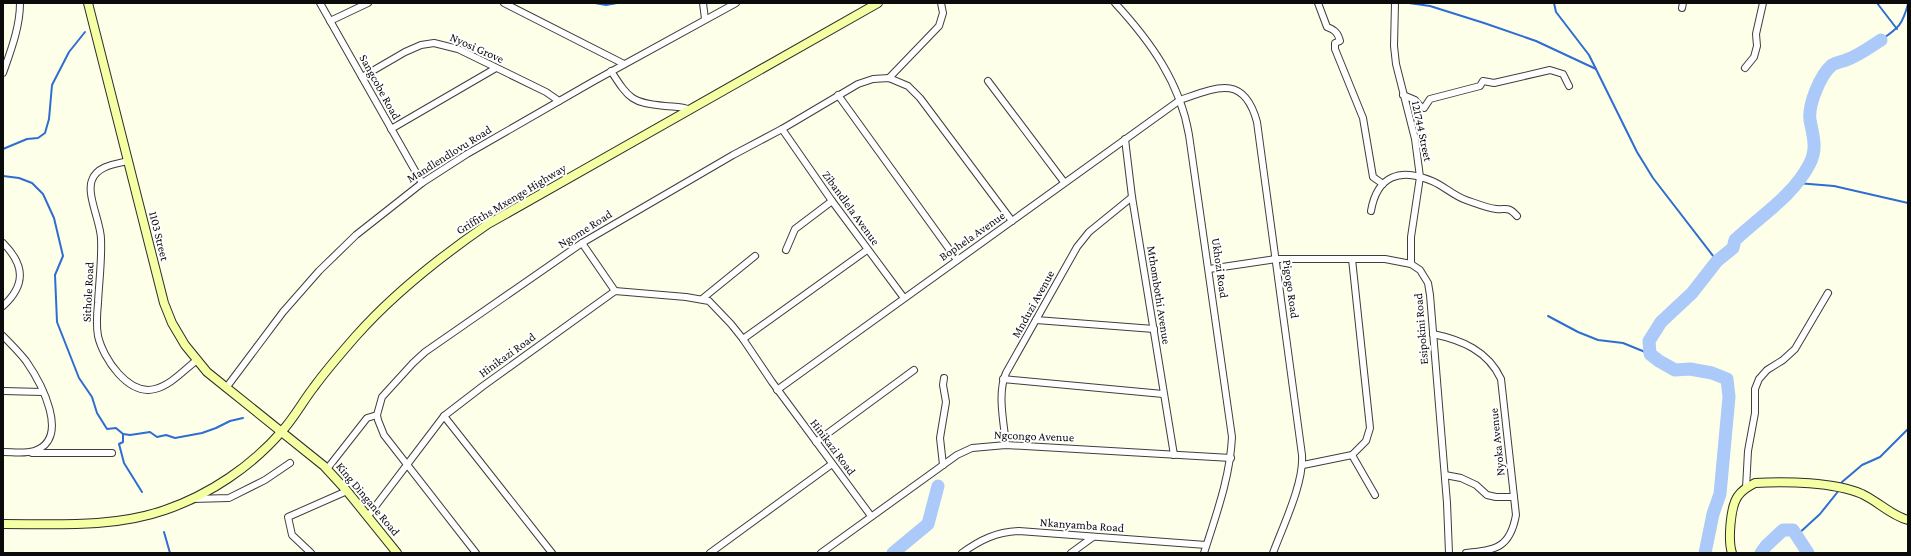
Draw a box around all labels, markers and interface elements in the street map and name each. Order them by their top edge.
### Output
street label: Nyosi Grove [448,30,506,66]
street label: Sangcobe Road [356,52,404,123]
street label: 121744 Street [1409,99,1435,164]
street label: Mandlendlovu Road [404,122,494,186]
street label: Griffiths Mxenge Highway [454,160,569,237]
street label: Zibandlela Avenue [819,168,883,248]
street label: Ngome Road [555,207,615,251]
street label: Bophela Avenue [937,208,1007,264]
street label: 1103 Street [146,210,172,263]
street label: Ukhozi Road [1209,237,1231,300]
street label: Mthombothi Avenue [1144,245,1174,345]
street label: Pigogo Road [1280,259,1302,320]
street label: Sithole Road [79,261,97,322]
street label: Mnduzi Avenue [1009,268,1057,340]
street label: Esipokini Road [1411,292,1431,365]
street label: Hinikazi Road [476,329,539,380]
street label: Nyoka Avenue [1486,407,1508,477]
street label: Hinikazi Road [807,416,859,478]
street label: Ngcongo Avenue [994,428,1074,444]
street label: King Dingane Road [333,459,403,539]
street label: Nkanyamba Road [1039,515,1125,535]

